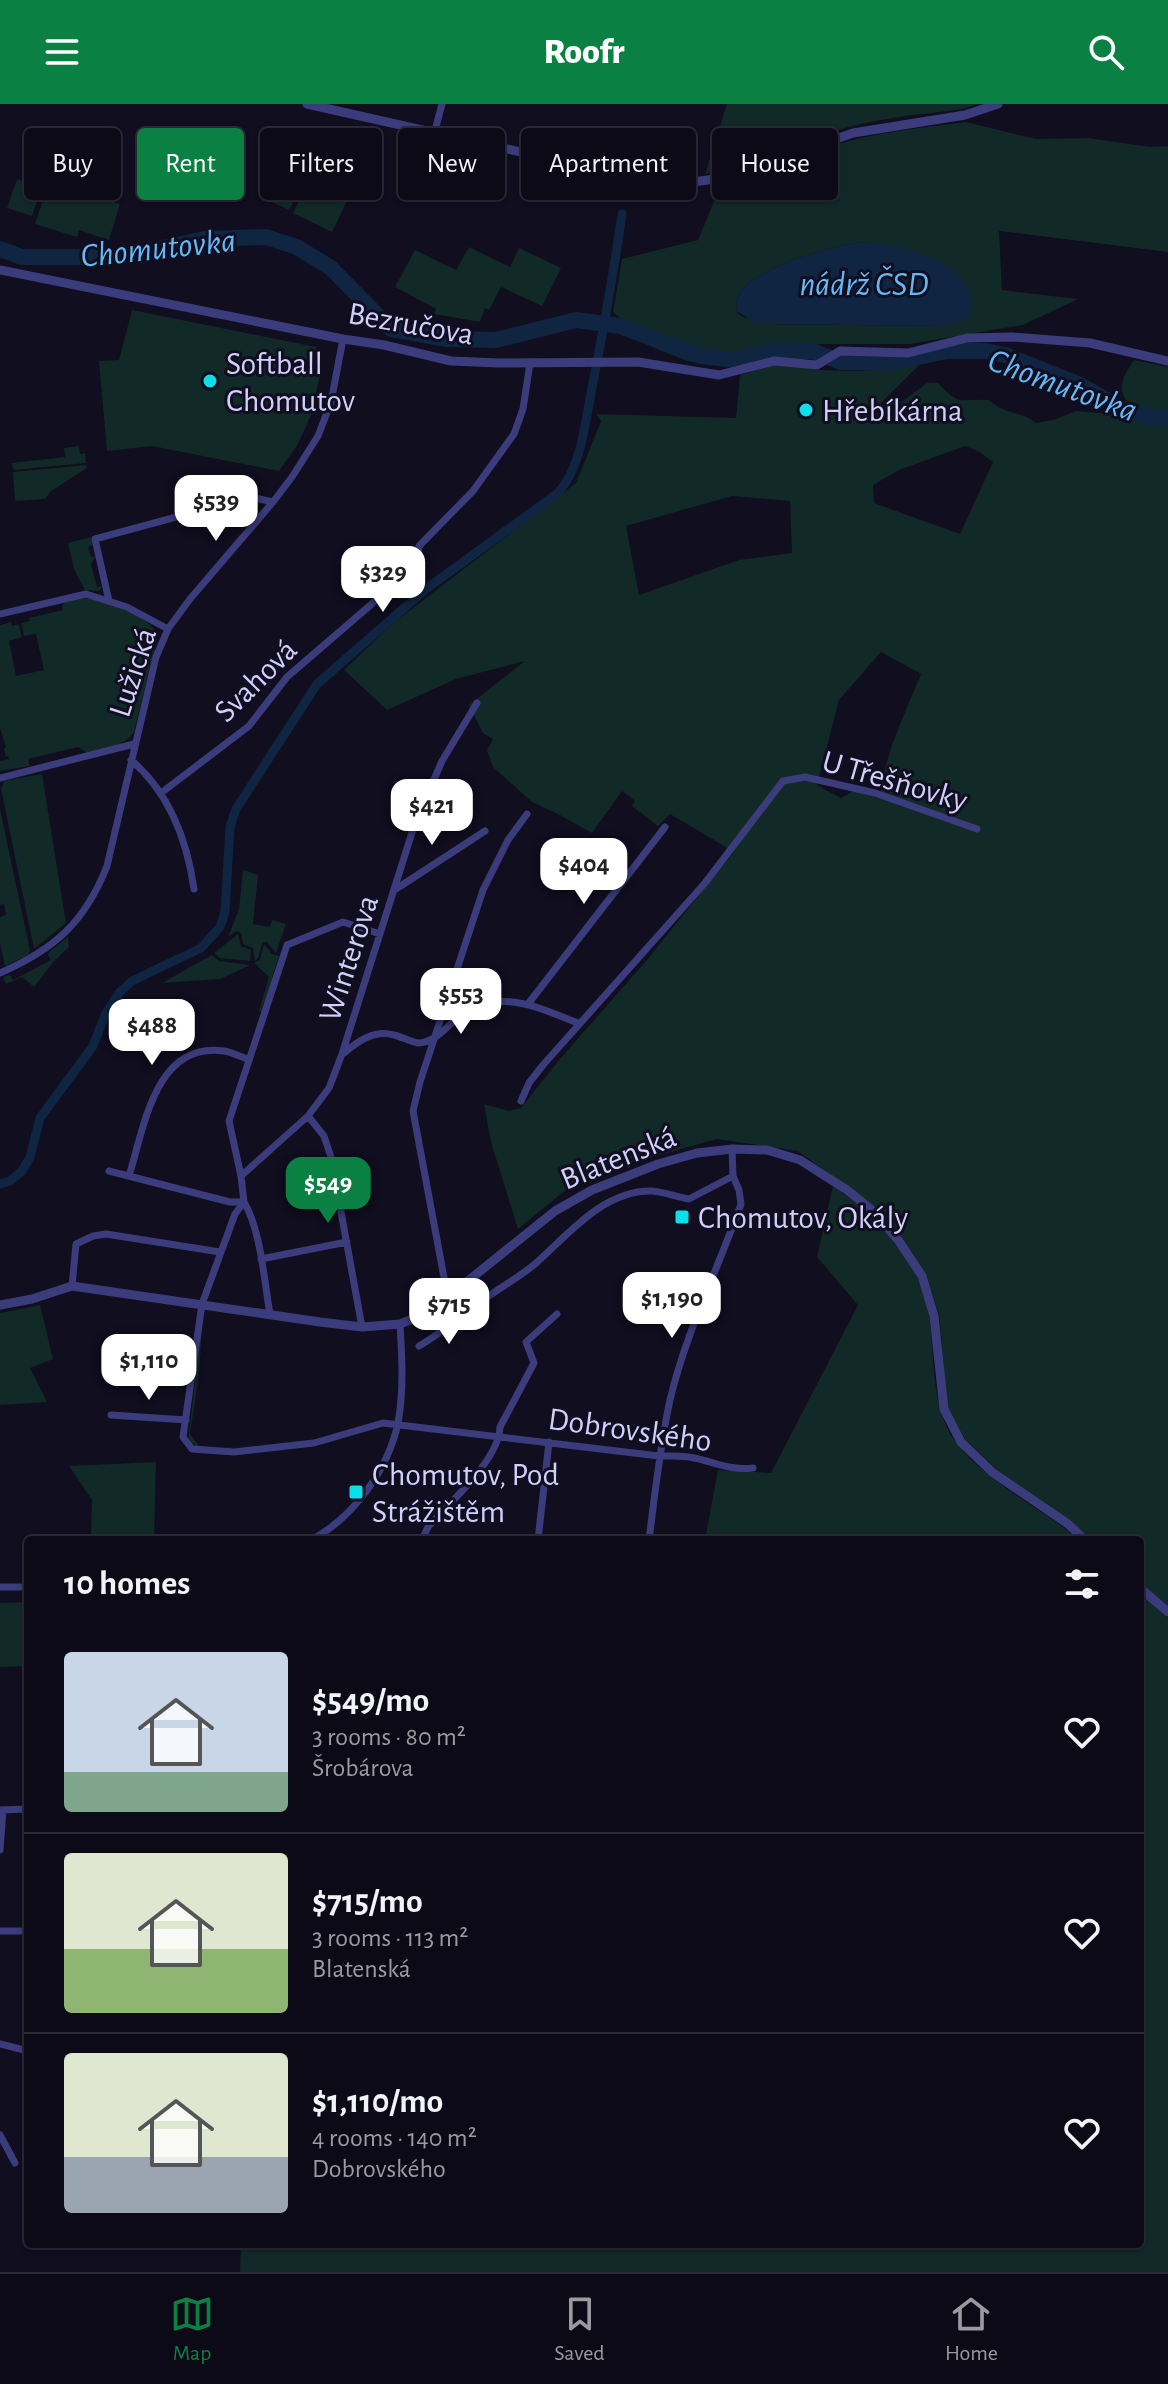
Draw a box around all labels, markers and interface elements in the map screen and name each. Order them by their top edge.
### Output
icon: menu [40,30,84,74]
icon: search [1084,30,1128,74]
text: Roofr [544,34,624,70]
chip: Buy [24,128,121,200]
chip: Rent [137,128,244,200]
chip: Filters [260,128,382,200]
chip: New [398,128,505,200]
chip: Apartment [521,128,696,200]
chip: House [712,128,838,200]
water label: Chomutovka [79,224,237,274]
water label: nádrž ČSD [799,265,929,302]
street label: Bezručova [346,297,476,351]
water label: Chomutovka [983,343,1141,429]
place label: Softball Chomutov [226,348,356,417]
marker: Softball Chomutov [201,372,219,390]
place label: Hřebíkárna [822,395,963,427]
marker: Hřebíkárna [797,401,815,419]
pin: $539 [169,475,263,543]
text: $539 [193,488,239,514]
pin: $329 [336,546,430,614]
text: $329 [359,559,407,585]
street label: Lužická [104,624,162,721]
street label: Svahová [208,633,303,728]
street label: U Třešňovky [818,745,971,817]
pin: $421 [385,779,479,847]
text: $421 [409,792,455,818]
pin: $404 [537,838,631,906]
text: $404 [558,851,610,877]
street label: Winterova [314,891,384,1025]
pin: $553 [414,968,508,1036]
text: $553 [438,981,484,1007]
pin: $488 [105,999,199,1067]
text: $488 [127,1012,177,1038]
street label: Blatenská [556,1120,681,1196]
pin: $549 [281,1157,375,1225]
text: $549 [304,1170,352,1196]
place label: Chomutov, Okály [698,1202,908,1234]
marker: Chomutov, Okály [673,1208,691,1226]
pin: $1,190 [607,1272,737,1340]
pin: $715 [402,1278,496,1346]
text: $1,190 [641,1285,703,1311]
text: $715 [427,1291,471,1317]
pin: $1,110 [84,1334,214,1402]
text: $1,110 [119,1347,179,1373]
street label: Dobrovského [546,1403,714,1457]
place label: Chomutov, Pod Strážištěm [372,1459,559,1528]
marker: Chomutov, Pod Strážištěm [347,1483,365,1501]
icon: filters [1060,1562,1104,1606]
text: 10 homes [64,1567,190,1601]
icon: home [128,1684,224,1780]
text: $549/mo [312,1684,429,1718]
icon: heart [1060,1710,1104,1754]
text: 3 rooms · 80 m² [312,1724,466,1750]
text: Šrobárova [312,1755,414,1781]
icon: home [128,1885,224,1981]
text: $715/mo [312,1885,423,1919]
icon: heart [1060,1911,1104,1955]
text: 3 rooms · 113 m² [312,1925,468,1951]
text: Blatenská [312,1956,411,1982]
icon: home [128,2085,224,2181]
text: $1,110/mo [312,2085,443,2119]
icon: heart [1060,2111,1104,2155]
text: 4 rooms · 140 m² [312,2125,477,2151]
text: Dobrovského [312,2156,446,2182]
tab: Map [170,2292,214,2366]
tab: Saved [554,2292,605,2366]
tab: Home [945,2292,998,2366]

